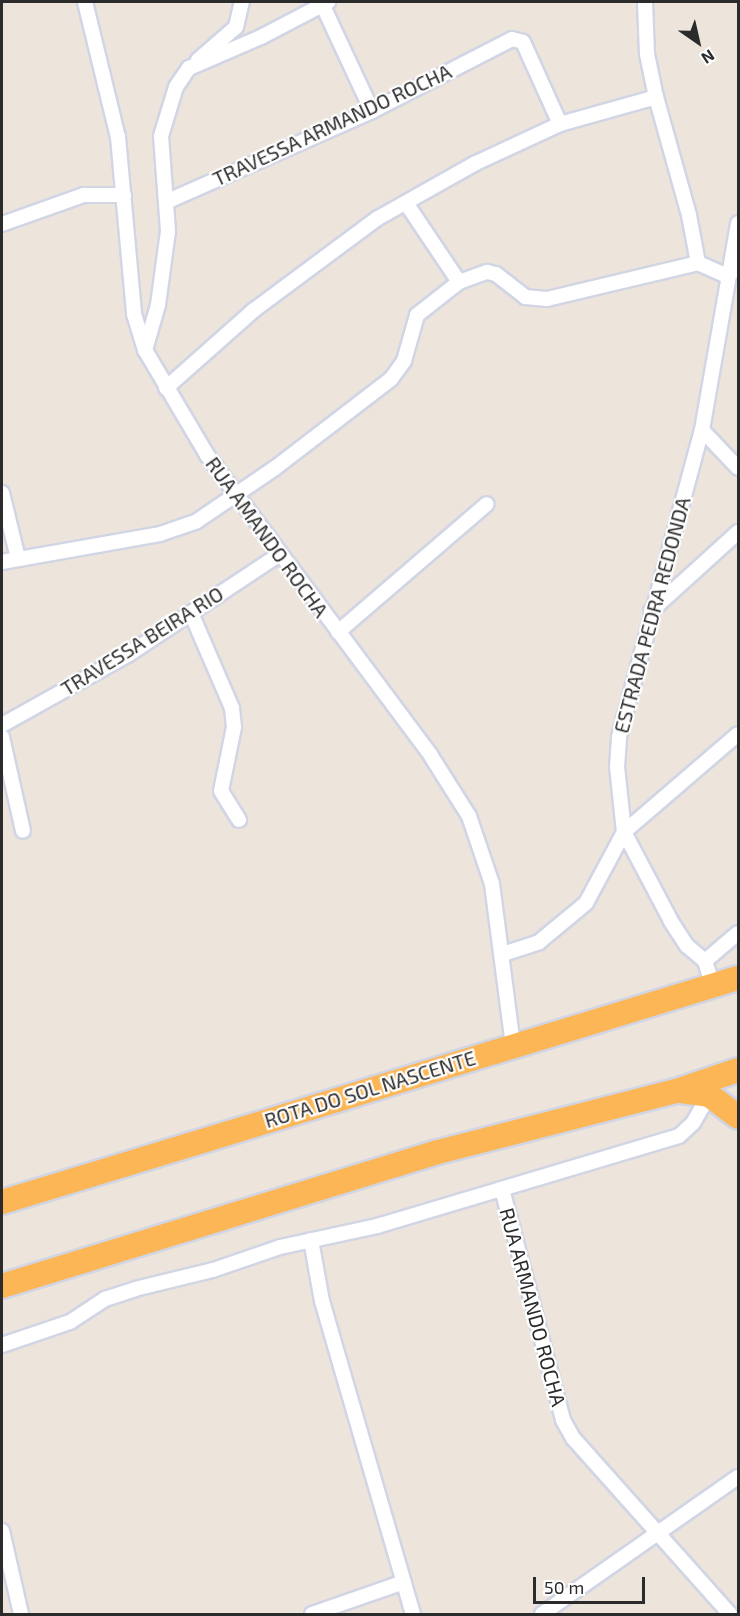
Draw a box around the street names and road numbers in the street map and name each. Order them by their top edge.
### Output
street label: TRAVESSA ARMANDO ROCHA [208,59,456,191]
street label: RUA AMANDO ROCHA [201,452,333,622]
street label: ESTRADA PEDRA REDONDA [609,494,695,736]
street label: TRAVESSA BEIRA RIO [56,581,228,701]
street label: ROTA DO SOL NASCENTE [261,1045,479,1133]
street label: RUA ARMANDO ROCHA [495,1205,571,1409]

